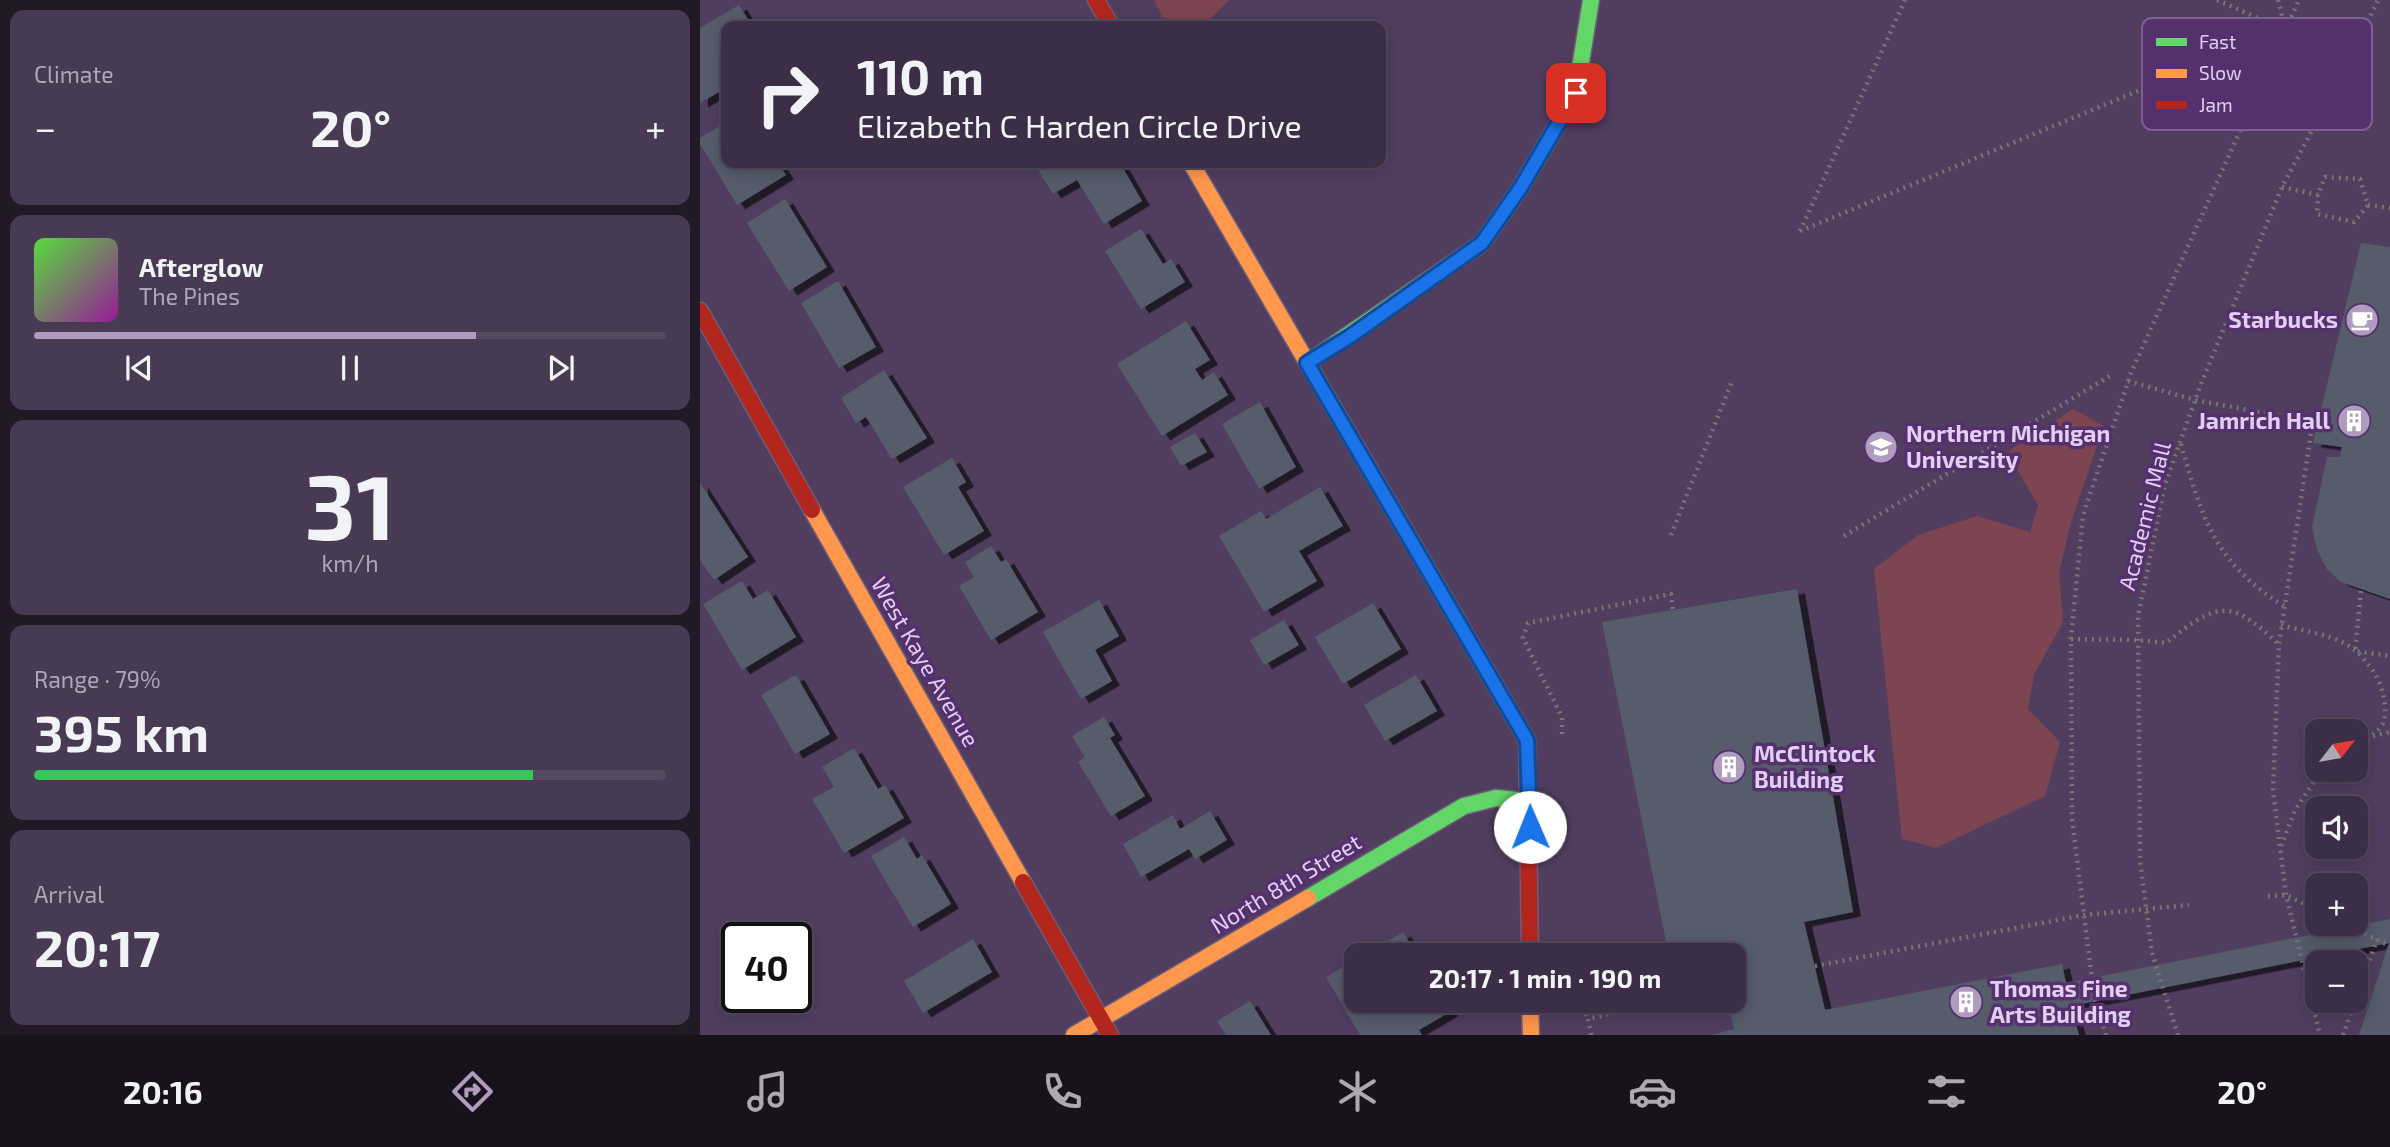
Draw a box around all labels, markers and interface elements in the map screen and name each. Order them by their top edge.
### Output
legend [2142,18,2372,130]
text: Fast [2199,30,2236,53]
text: 110 m [857,46,984,105]
icon: right [742,49,833,140]
text: Climate [34,60,114,88]
text: Slow [2199,61,2242,84]
pin [1546,63,1606,123]
icon: arrive [1557,74,1595,112]
text: Jam [2199,93,2233,116]
text: 20° [310,95,391,157]
text: − [34,104,56,150]
text: + [645,104,666,150]
text: Elizabeth C Harden Circle Drive [857,106,1302,144]
text: Afterglow [139,251,264,282]
text: The Pines [139,282,240,310]
cafe icon: Starbucks [2343,301,2381,339]
place label: Starbucks [2228,305,2338,333]
icon: previous [120,349,158,387]
icon: pause [331,349,369,387]
icon: next [542,349,580,387]
building icon: Jamrich Hall [2335,402,2373,440]
place label: Jamrich Hall [2197,406,2330,434]
place label: Northern Michigan University [1906,419,2110,473]
school or university icon: Northern Michigan University [1862,428,1900,466]
street label: Academic Mall [2112,438,2176,593]
text: 31 [305,449,395,558]
text: km/h [321,549,379,577]
street label: West Kaye Avenue [866,572,986,751]
text: Range · 79% [34,665,160,693]
text: 395 km [34,700,209,762]
north arrow [2305,719,2368,782]
map controls [2305,719,2368,1013]
place label: McClintock Building [1754,739,1876,793]
building icon: McClintock Building [1710,748,1748,786]
position arrow [1493,790,1567,864]
button: sound [2305,796,2368,859]
street label: North 8th Street [1205,827,1366,939]
button: + [2305,873,2368,936]
text: Arrival [34,880,104,908]
text: 20:17 [34,915,160,977]
speed limit sign: 40 [721,922,812,1013]
button: − [2305,950,2368,1013]
text: 20:17 · 1 min · 190 m [1429,962,1661,993]
place label: Thomas Fine Arts Building [1990,974,2132,1028]
building icon: Thomas Fine Arts Building [1947,983,1985,1021]
icon: directions [448,1067,497,1116]
icon: music [743,1067,792,1116]
icon: phone [1038,1067,1087,1116]
icon: climate [1333,1067,1382,1116]
icon: car [1628,1067,1677,1116]
icon: filters [1922,1067,1971,1116]
text: 20:16 [123,1072,203,1110]
text: 20° [2217,1072,2267,1110]

